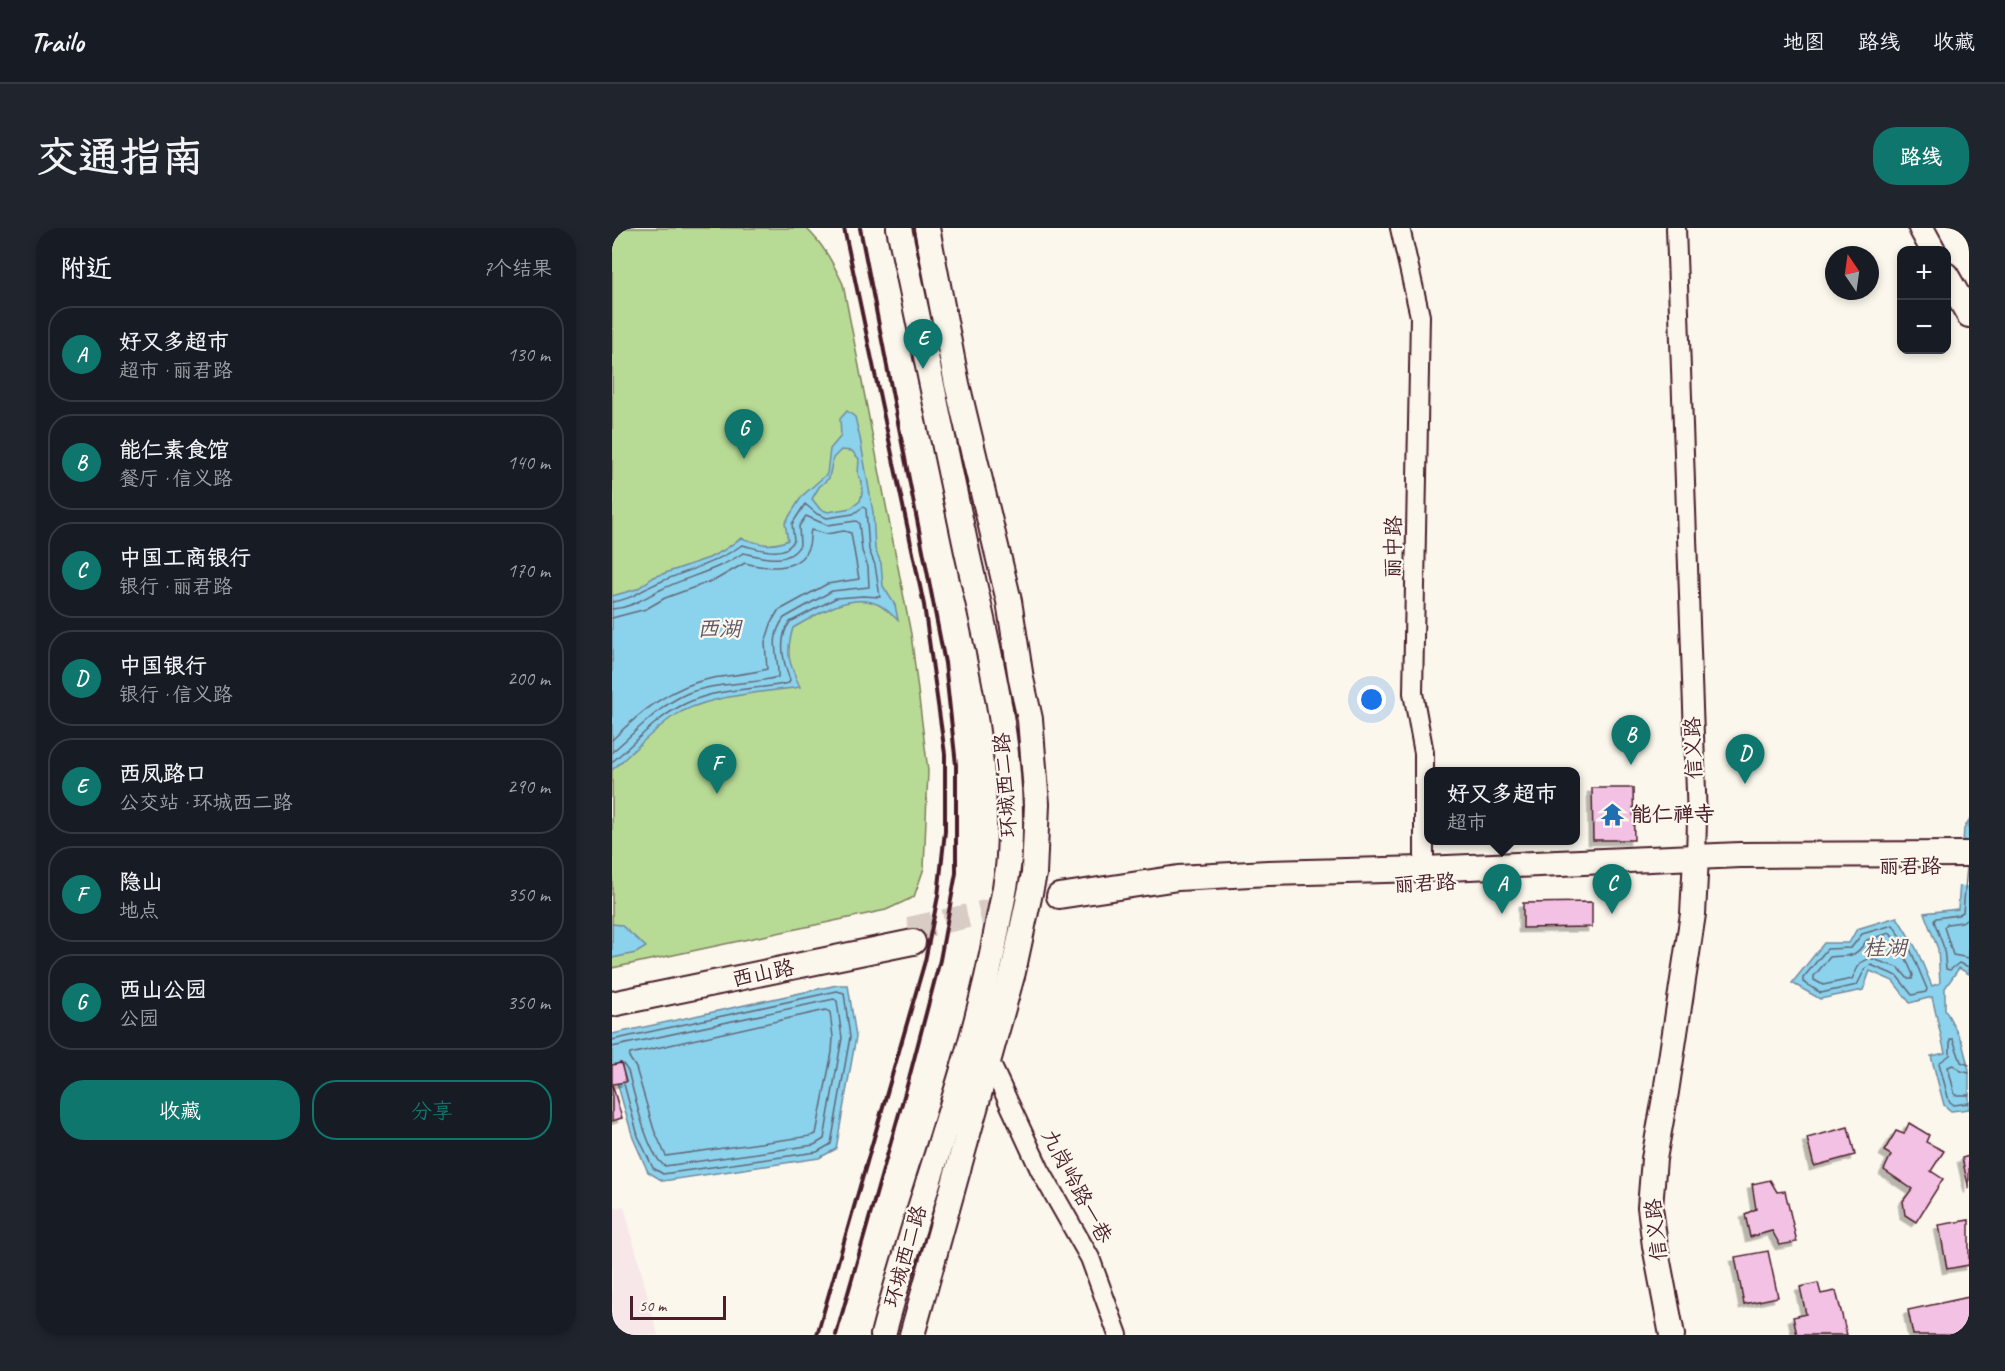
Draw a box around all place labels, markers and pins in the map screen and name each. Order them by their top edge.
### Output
pin: E [904,320,942,369]
pin: G [724,410,764,459]
pin: B [1612,716,1650,765]
pin: D [1726,734,1764,784]
pin: F [698,744,736,794]
temple icon: 能仁禅寺 [1600,801,1626,827]
place label: 能仁禅寺 [1631,801,1715,827]
pin: A [1482,864,1522,914]
pin: C [1592,864,1632,914]

